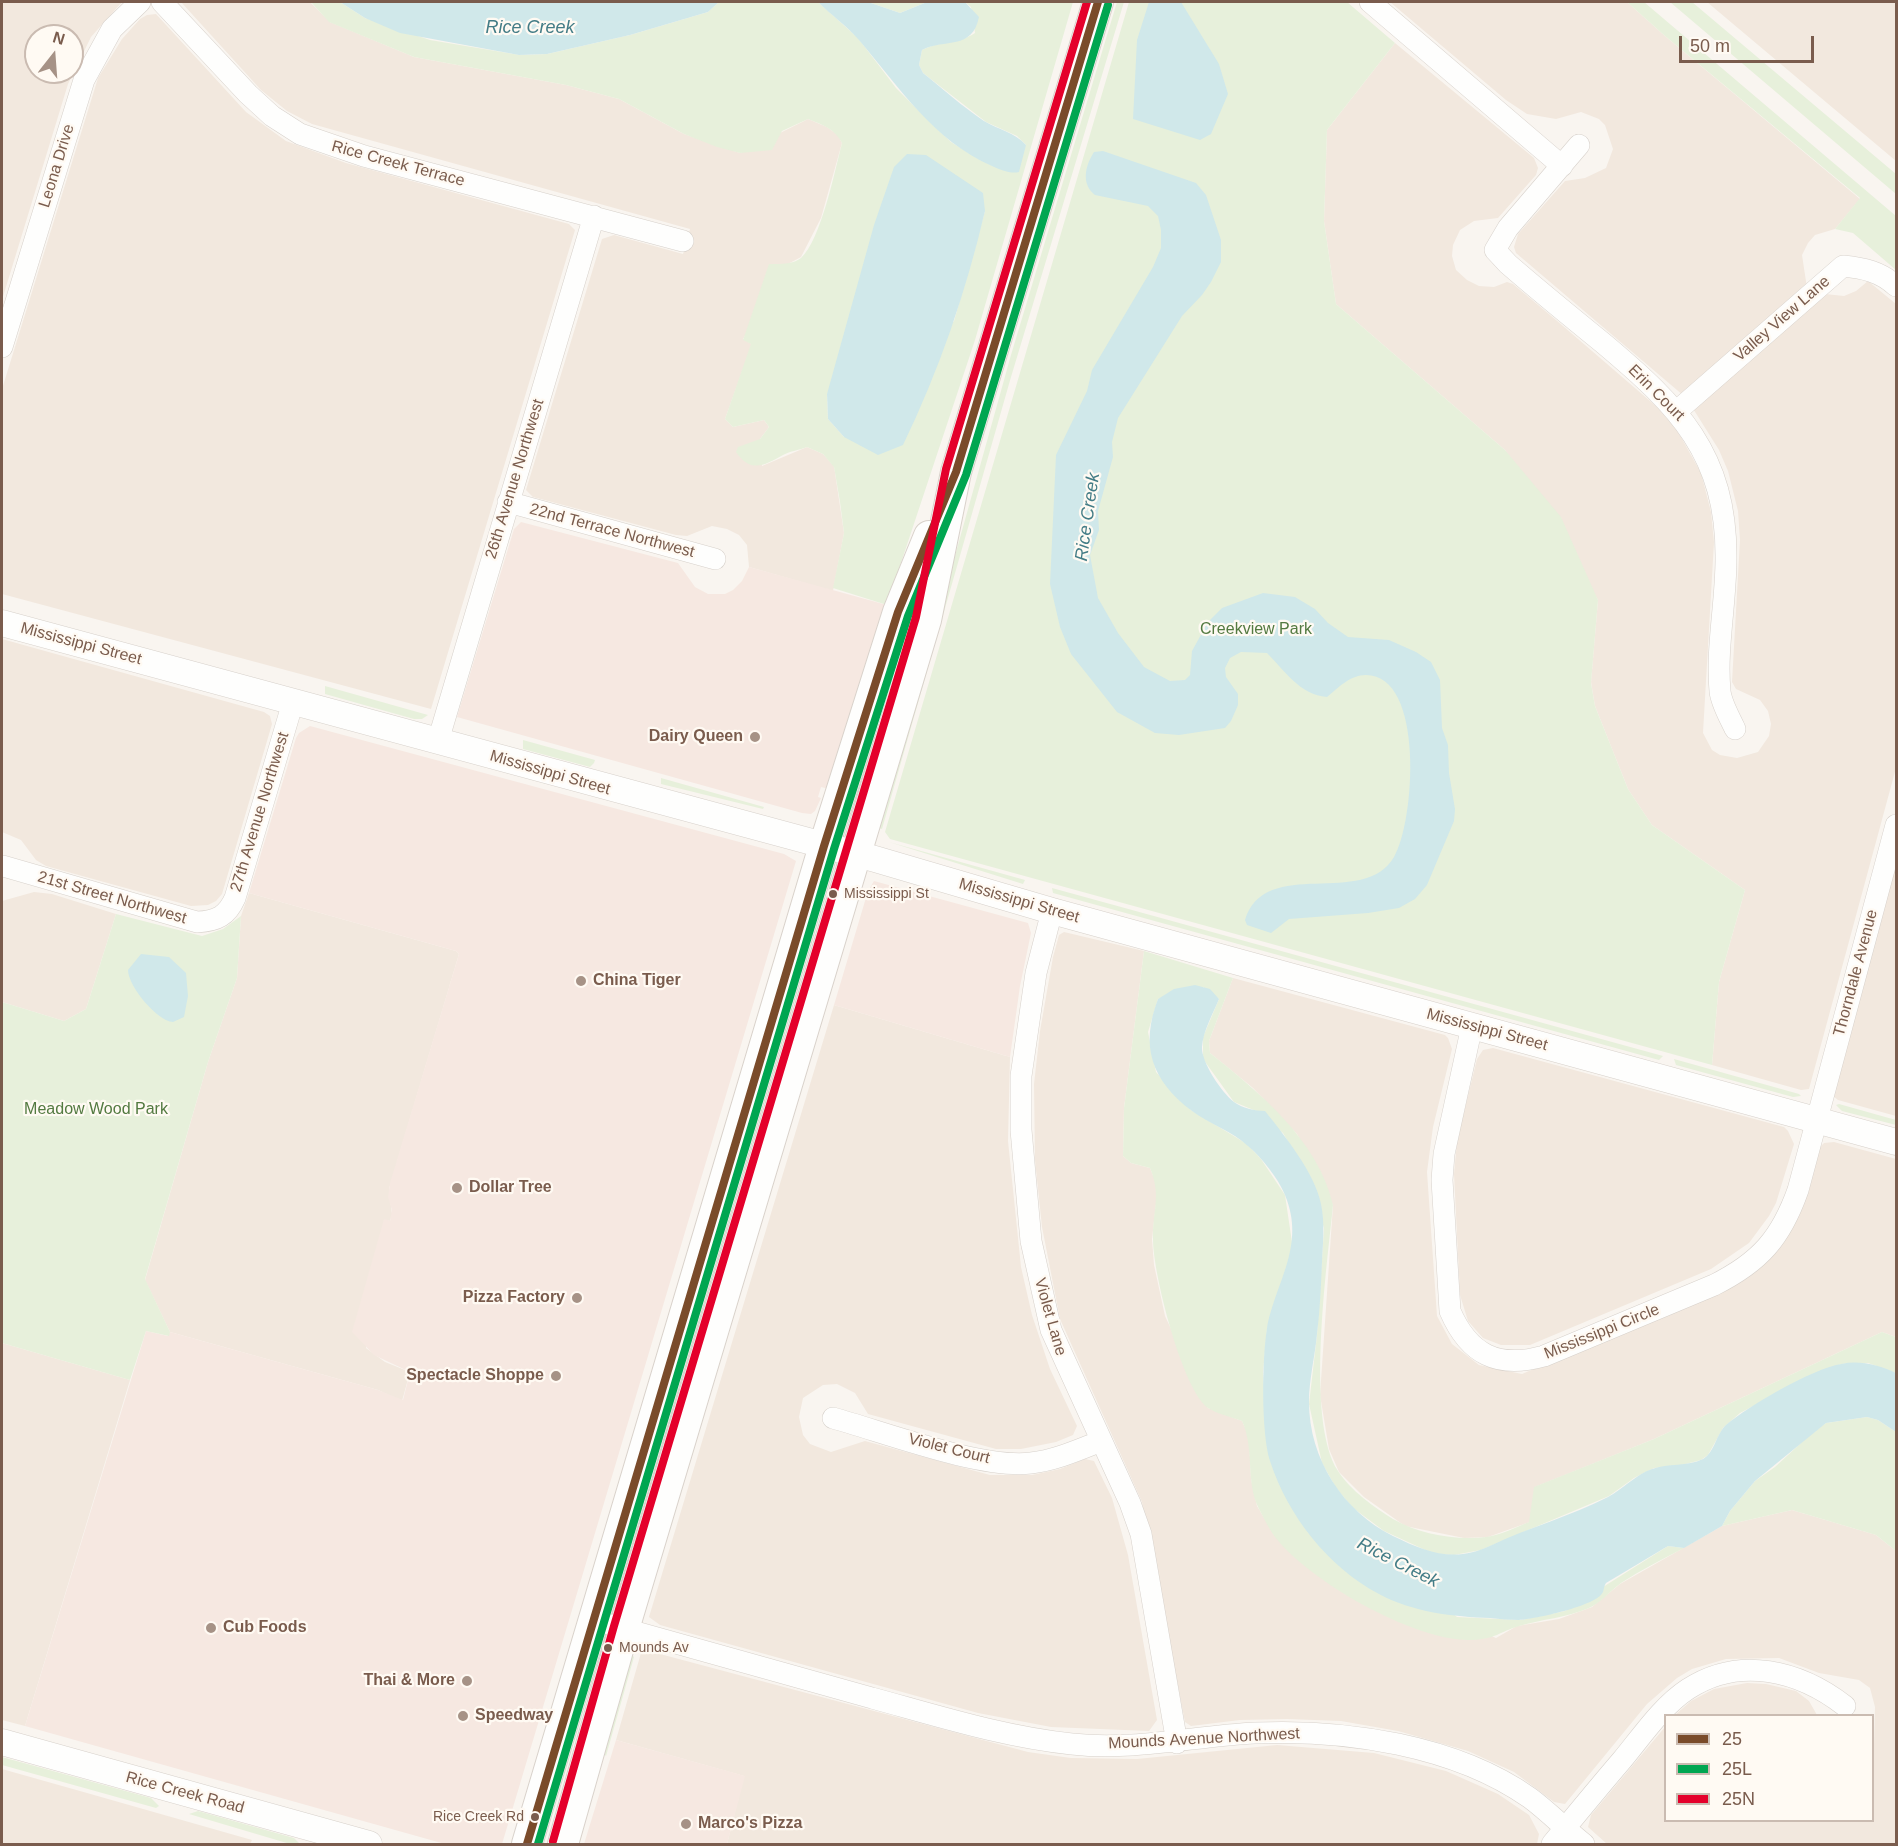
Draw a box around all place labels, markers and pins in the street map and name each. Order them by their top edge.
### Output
place label: Dairy Queen [649,727,743,747]
marker: Dairy Queen [748,730,762,744]
place label: Mississippi St [844,886,929,902]
marker: Mississippi St [827,888,839,900]
place label: China Tiger [593,971,681,991]
marker: China Tiger [574,974,588,988]
place label: Dollar Tree [469,1178,552,1198]
marker: Dollar Tree [450,1181,464,1195]
place label: Pizza Factory [463,1288,565,1308]
marker: Pizza Factory [570,1291,584,1305]
place label: Spectacle Shoppe [406,1366,544,1386]
marker: Spectacle Shoppe [549,1369,563,1383]
place label: Cub Foods [223,1618,307,1638]
marker: Cub Foods [204,1621,218,1635]
place label: Mounds Av [619,1640,689,1656]
marker: Mounds Av [602,1642,614,1654]
place label: Thai & More [363,1671,455,1691]
marker: Thai & More [460,1674,474,1688]
place label: Speedway [475,1706,553,1726]
marker: Speedway [456,1709,470,1723]
place label: Rice Creek Rd [433,1809,524,1825]
marker: Rice Creek Rd [529,1811,541,1823]
place label: Marco's Pizza [698,1814,802,1834]
marker: Marco's Pizza [679,1817,693,1831]

